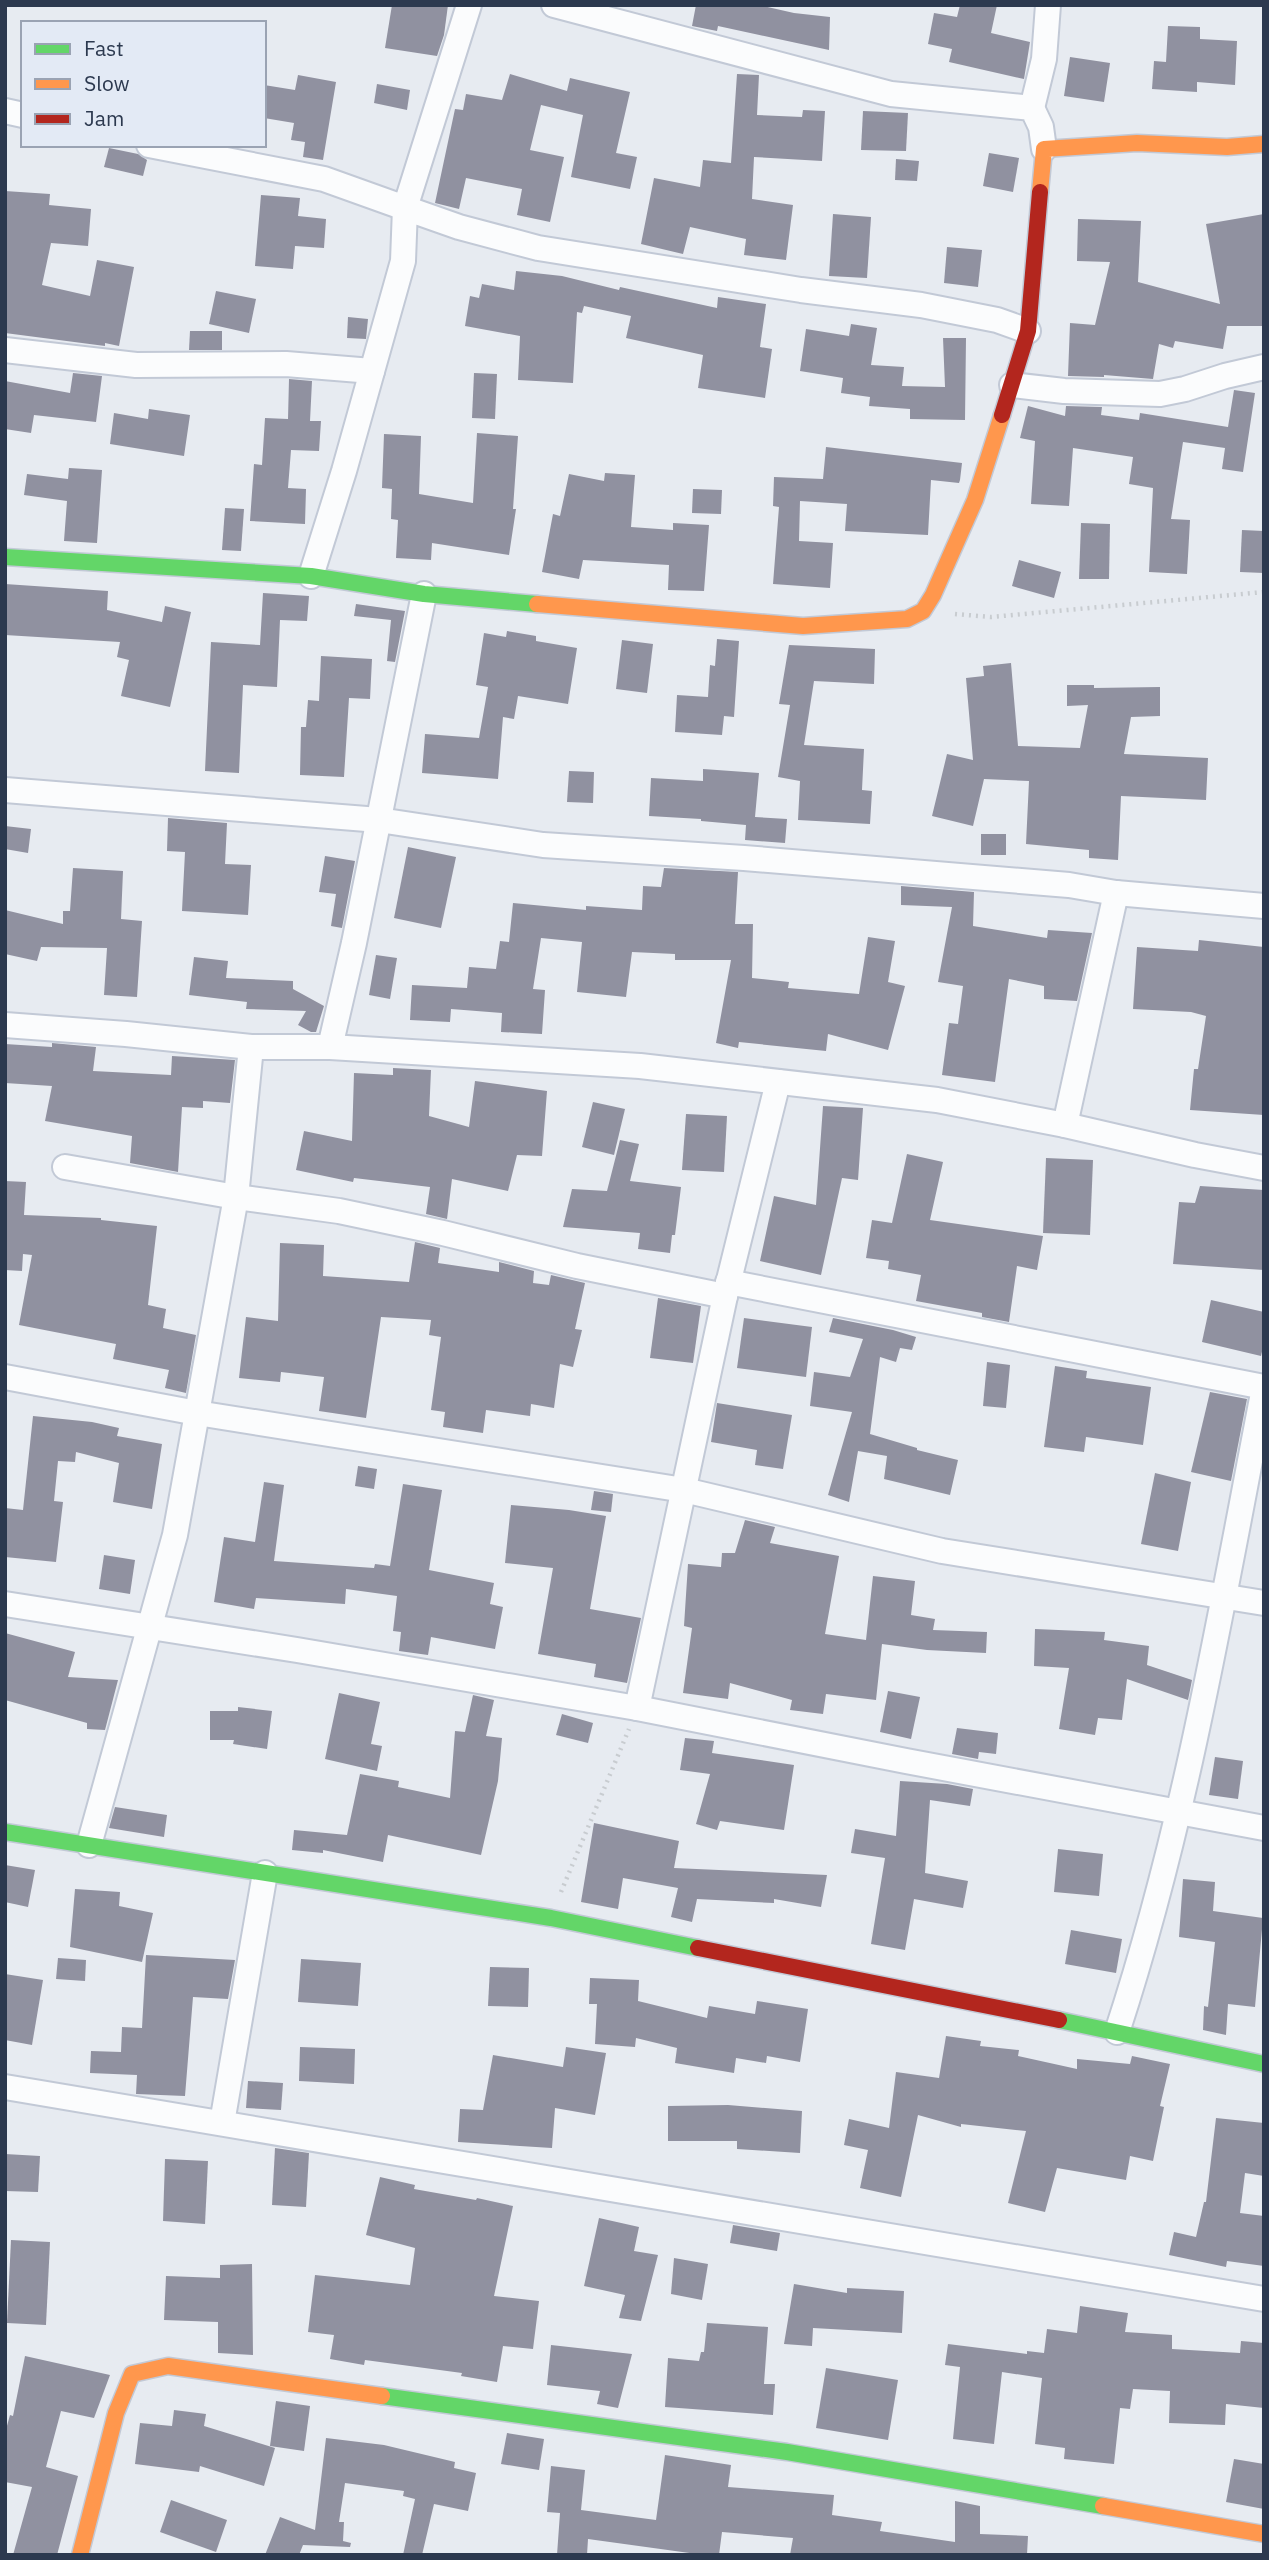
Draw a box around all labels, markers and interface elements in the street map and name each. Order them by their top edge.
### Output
legend [21,21,266,147]
text: Fast [84,34,124,62]
text: Slow [84,69,130,97]
text: Jam [84,104,124,132]

